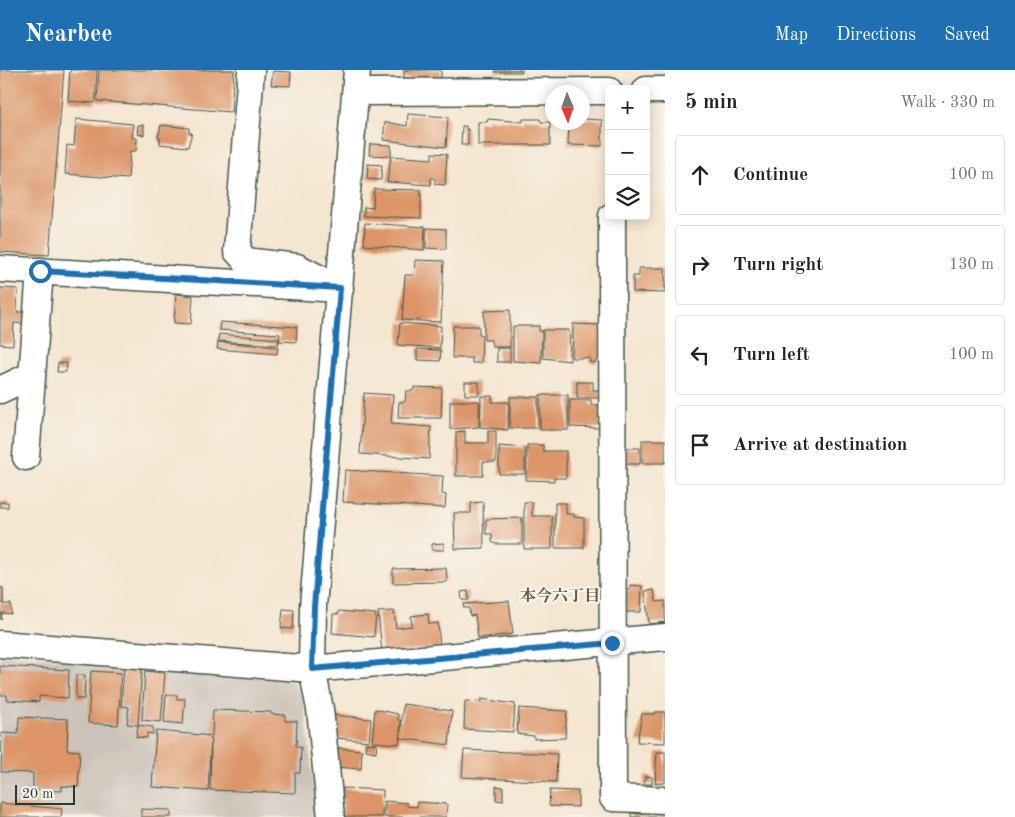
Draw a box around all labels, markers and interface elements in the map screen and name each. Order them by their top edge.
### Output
text: Nearbee [25,23,113,47]
text: Map [775,26,808,44]
text: Directions [836,26,916,44]
text: Saved [944,26,990,44]
north arrow [545,85,590,130]
map controls [605,85,650,220]
button: + [605,85,650,130]
text: 5 min [685,92,738,113]
text: Walk · 330 m [900,95,995,111]
button: − [605,130,650,175]
icon: ahead [686,161,714,189]
text: Continue [733,166,808,185]
text: 100 m [949,167,994,183]
button: layers [605,175,650,220]
icon: right [686,251,714,279]
text: Turn right [733,256,823,275]
text: 130 m [949,257,994,273]
route start [29,260,52,283]
icon: left [686,341,714,369]
text: Turn left [733,346,810,365]
text: 100 m [949,347,994,363]
icon: arrive [686,431,714,459]
text: Arrive at destination [733,436,907,455]
district label: 本今六丁目 [520,587,600,605]
route end [601,632,624,655]
scale bar [15,782,75,805]
text: 20 m [22,787,53,801]

